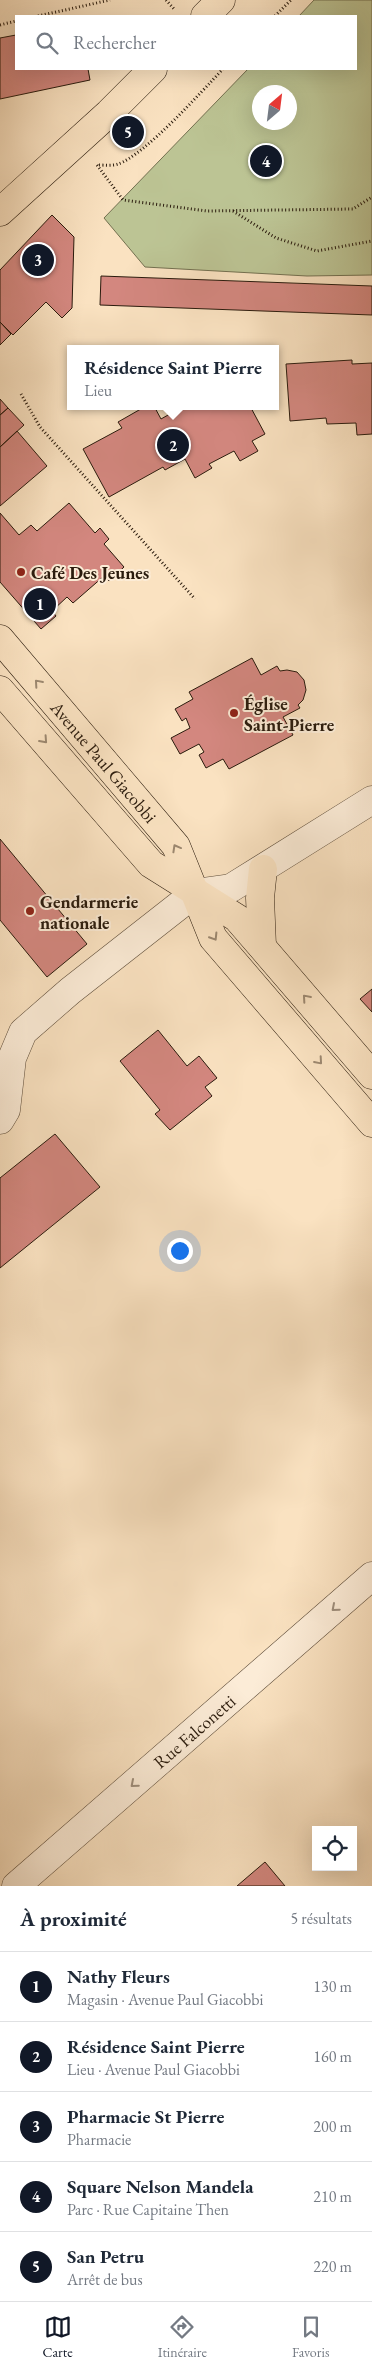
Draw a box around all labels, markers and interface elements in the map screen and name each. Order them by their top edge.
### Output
search box [15,15,357,70]
icon: search [33,29,61,57]
text: Rechercher [73,30,156,55]
north arrow [252,85,297,130]
pin: 5 [112,113,144,151]
pin: 4 [250,142,282,180]
pin: 3 [22,241,54,279]
popup [67,345,279,410]
text: Résidence Saint Pierre [84,355,262,380]
text: Lieu [84,380,112,401]
pin: 2 [157,426,189,464]
place label: Café Des Jeunes [31,561,149,584]
marker: Café Des Jeunes [15,566,27,578]
pin: 1 [24,585,56,623]
one-way arrow [34,680,43,689]
place label: Église Saint-Pierre [244,692,335,736]
street label: Avenue Paul Giacobbi [45,695,163,828]
marker: Église Saint-Pierre [228,707,240,719]
one-way arrow [38,734,47,743]
one-way arrow [172,844,182,853]
place label: Gendarmerie nationale [40,890,139,934]
marker: Gendarmerie nationale [24,905,36,917]
one-way arrow [208,932,218,941]
one-way arrow [303,994,312,1003]
one-way arrow [313,1055,322,1064]
your location [167,1238,193,1264]
one-way arrow [332,1602,341,1611]
street label: Rue Falconetti [148,1689,240,1773]
one-way arrow [130,1778,139,1787]
map controls [312,1826,357,1871]
button: locate [312,1826,357,1871]
text: À proximité [20,1905,127,1932]
text: 5 résultats [290,1908,352,1929]
text: Nathy Fleurs [67,1964,170,1989]
text: 1 [32,1976,40,1997]
text: 130 m [313,1976,352,1997]
text: Magasin · Avenue Paul Giacobbi [67,1989,263,2010]
text: Résidence Saint Pierre [67,2034,245,2059]
text: 2 [32,2046,40,2067]
text: 160 m [313,2046,352,2067]
text: Lieu · Avenue Paul Giacobbi [67,2059,240,2080]
text: Pharmacie St Pierre [67,2104,224,2129]
text: 3 [32,2116,40,2137]
text: 200 m [313,2116,352,2137]
text: Pharmacie [67,2129,131,2150]
text: Square Nelson Mandela [67,2174,254,2199]
text: 4 [32,2186,40,2207]
text: 210 m [313,2186,352,2207]
text: Parc · Rue Capitaine Then [67,2199,229,2220]
text: San Petru [67,2244,144,2269]
text: 5 [32,2256,40,2277]
text: 220 m [313,2256,352,2277]
text: Arrêt de bus [67,2269,143,2290]
tab: Carte [43,2313,73,2361]
tab: Itinéraire [158,2313,207,2361]
tab: Favoris [292,2313,329,2361]

